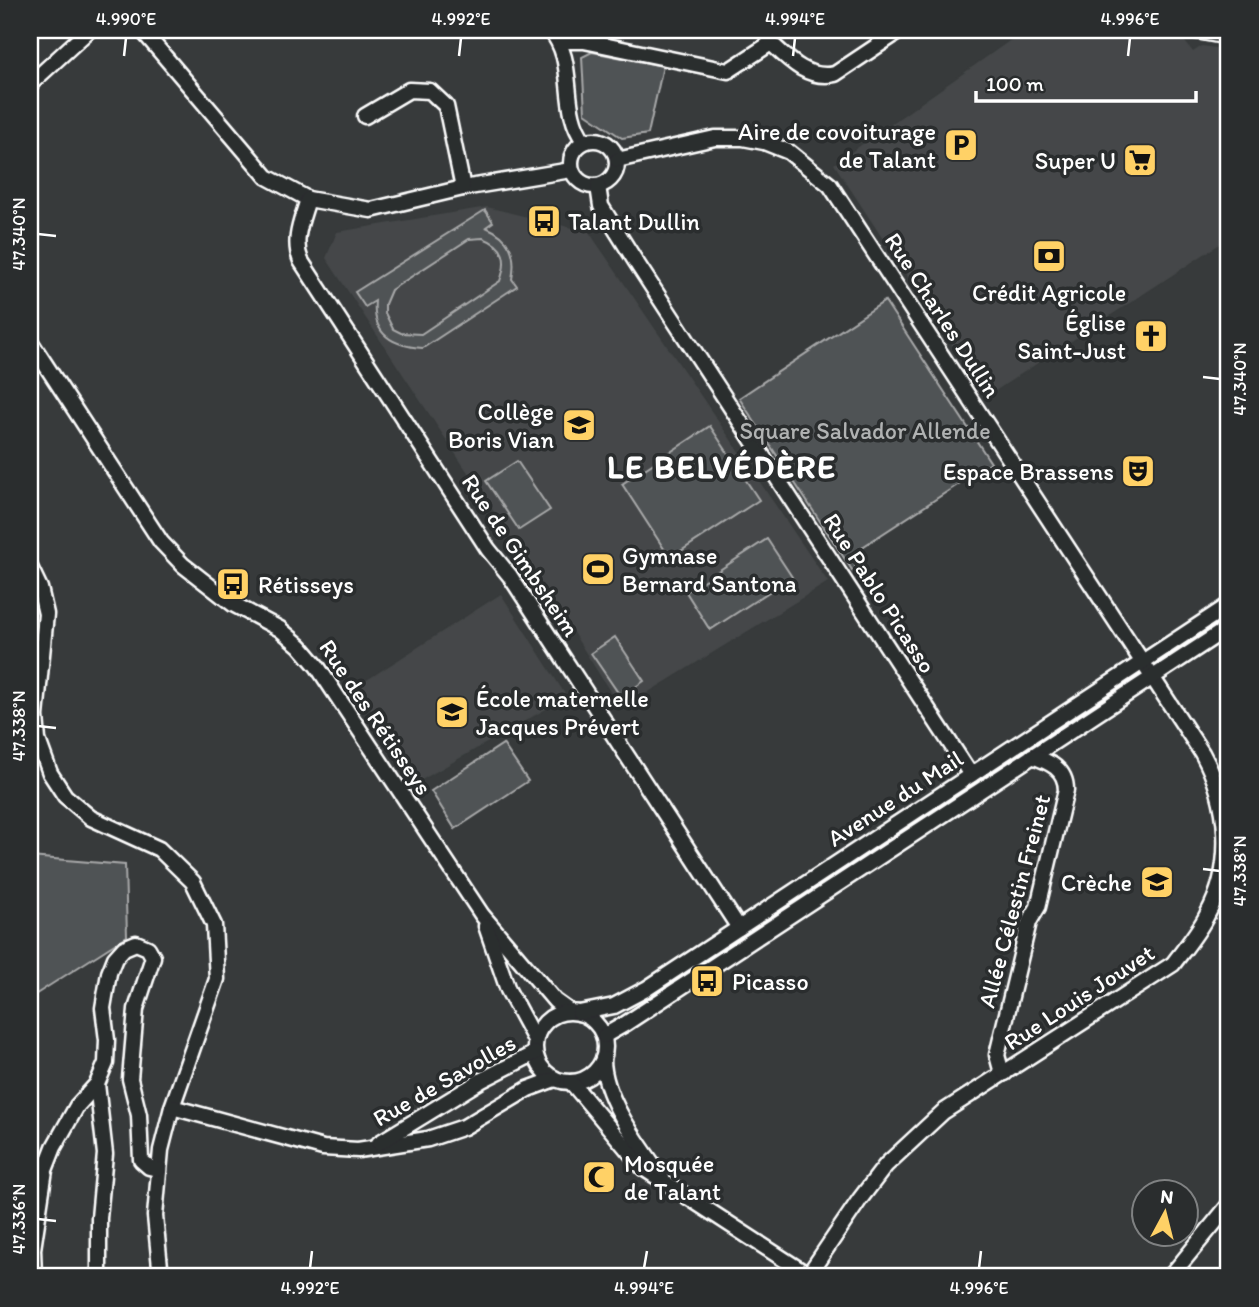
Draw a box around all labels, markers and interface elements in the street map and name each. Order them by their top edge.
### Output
text: 4.990°E [96,8,156,30]
text: 4.992°E [432,8,490,30]
text: 4.994°E [765,8,825,30]
text: 4.996°E [1101,8,1159,30]
scale bar [976,60,1196,104]
text: 100 m [986,71,1044,96]
place label: Aire de covoiturage de Talant [738,117,936,174]
parking icon: Aire de covoiturage de Talant [942,126,980,164]
supermarket icon: Super U [1121,141,1159,179]
place label: Super U [1035,146,1116,175]
text: 47.340°N [8,197,30,271]
bus stop icon: Talant Dullin [525,202,563,240]
place label: Talant Dullin [568,207,700,236]
street label: Rue Charles Dullin [879,227,1007,403]
bank icon: Crédit Agricole [1030,237,1068,275]
place label: Crédit Agricole [972,278,1126,307]
place label: Église Saint-Just [1017,308,1126,365]
church icon: Église Saint-Just [1132,317,1170,355]
text: 47.340°N [1229,342,1251,416]
place label: Collège Boris Vian [448,397,554,454]
school or university icon: Collège Boris Vian [560,406,598,444]
park label: Square Salvador Allende [739,416,991,445]
district label: LE BELVÉDÈRE [607,448,837,486]
theatre icon: Espace Brassens [1119,452,1157,490]
place label: Espace Brassens [943,457,1114,486]
street label: Rue de Gimbsheim [456,468,586,642]
street label: Rue Pablo Picasso [817,507,943,679]
place label: Gymnase Bernard Santona [622,541,797,598]
sports icon: Gymnase Bernard Santona [579,550,617,588]
bus stop icon: Rétisseys [214,565,252,603]
place label: Rétisseys [258,570,354,599]
street label: Rue des Rétisseys [313,634,439,800]
place label: École maternelle Jacques Prévert [476,684,649,741]
text: 47.338°N [8,690,30,762]
school or university icon: École maternelle Jacques Prévert [433,693,471,731]
street label: Avenue du Mail [822,743,968,853]
street label: Allée Célestin Freinet [972,791,1056,1011]
text: 47.338°N [1229,835,1251,907]
school or university icon: Crèche [1138,863,1176,901]
place label: Crèche [1061,868,1132,897]
street label: Rue Louis Jouvet [998,938,1160,1056]
bus stop icon: Picasso [688,962,726,1000]
place label: Picasso [732,967,809,996]
street label: Rue de Savolles [368,1027,520,1133]
place label: Mosquée de Talant [624,1149,721,1206]
mosque icon: Mosquée de Talant [580,1158,618,1196]
north arrow [1130,1178,1200,1248]
text: 47.336°N [8,1184,30,1254]
text: N [1159,1184,1175,1209]
text: 4.992°E [281,1277,339,1299]
text: 4.994°E [614,1277,674,1299]
text: 4.996°E [950,1277,1008,1299]

